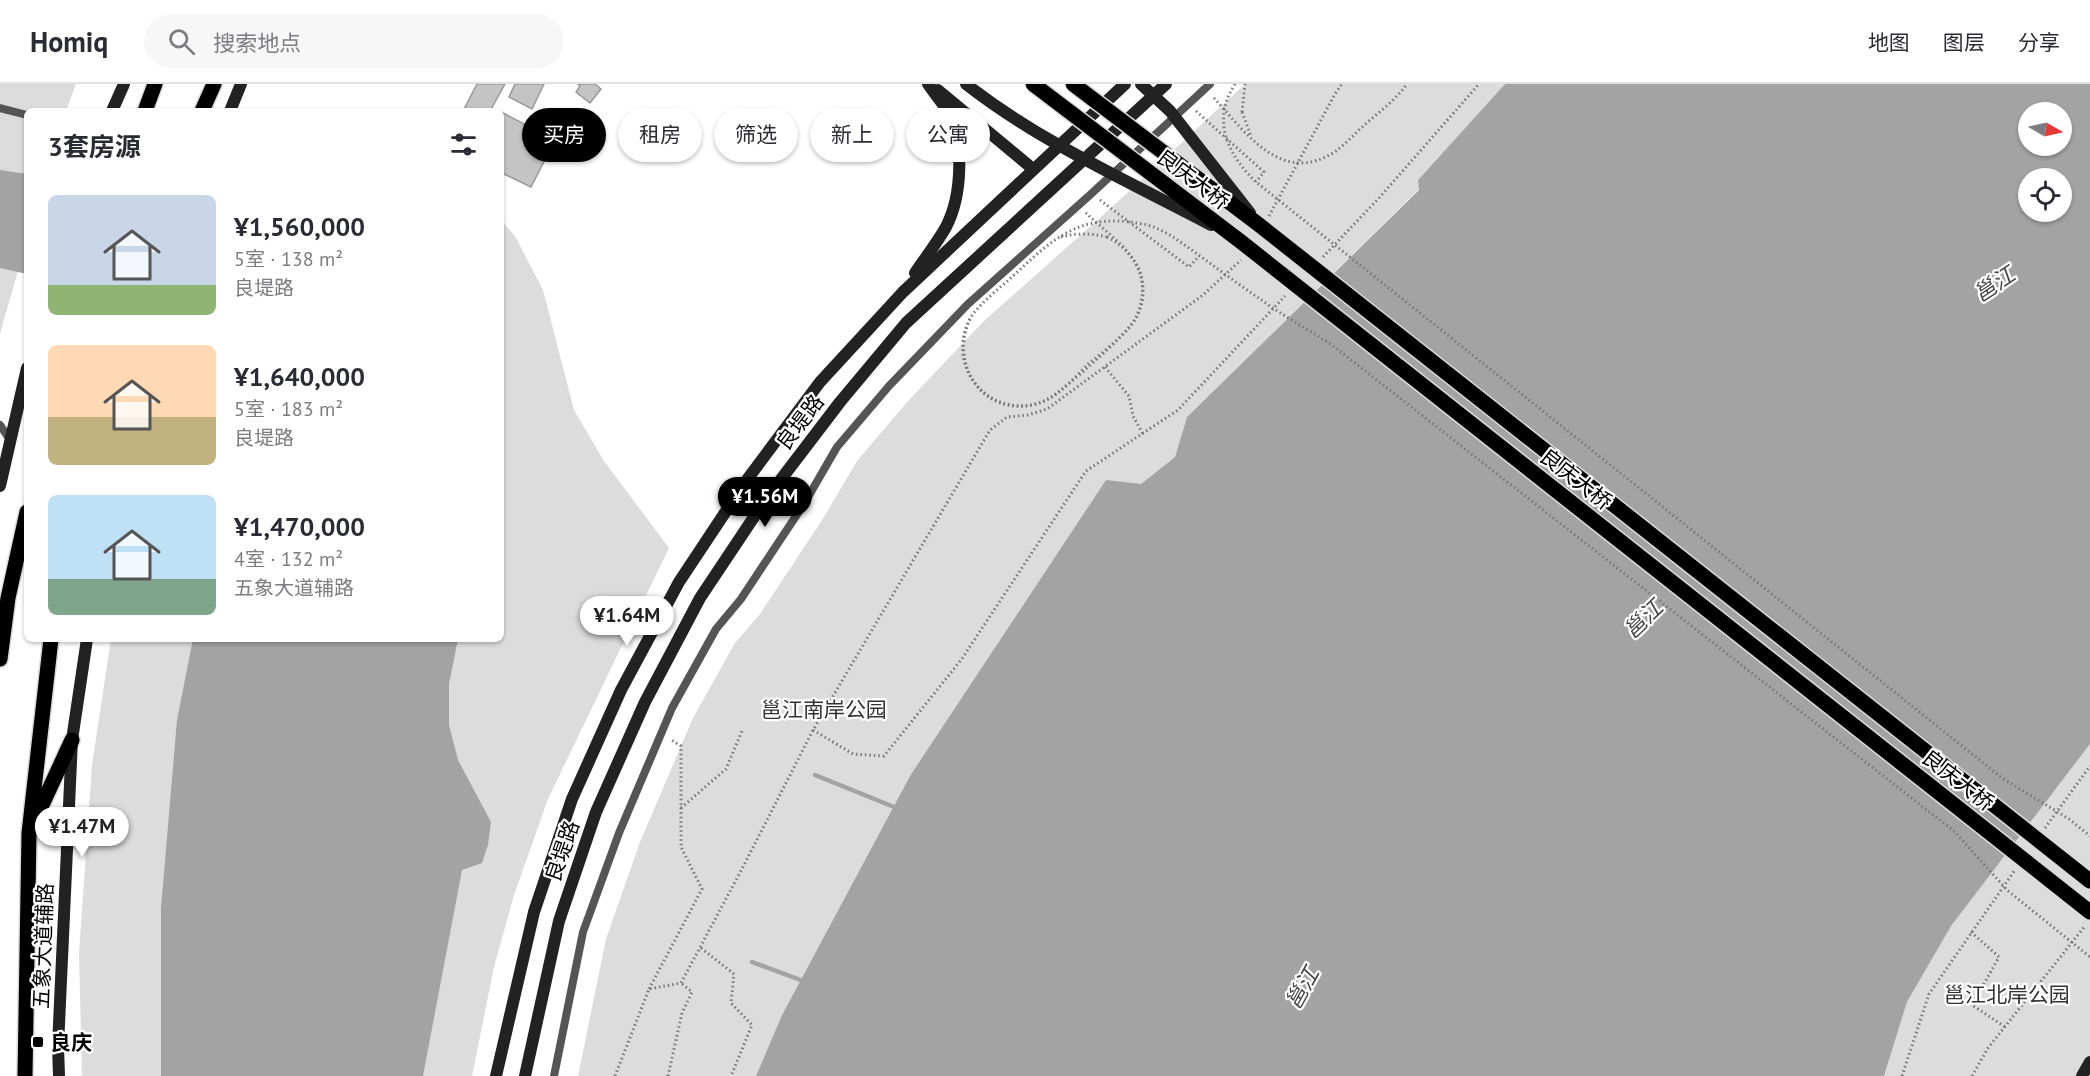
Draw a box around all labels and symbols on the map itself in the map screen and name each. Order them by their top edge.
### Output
north arrow [2018,102,2072,156]
street label: 良庆大桥 [1151,143,1235,215]
water label: 邕江 [1968,259,2022,308]
street label: 良堤路 [770,389,830,455]
street label: 良庆大桥 [1535,443,1617,515]
pin: ¥1.56M [716,477,814,528]
water label: 邕江 [1617,592,1670,644]
pin: ¥1.64M [578,596,676,647]
park label: 邕江南岸公园 [761,696,887,723]
street label: 良庆大桥 [1917,744,1999,816]
pin: ¥1.47M [33,807,131,858]
street label: 良堤路 [539,817,585,885]
street label: 五象大道辅路 [27,883,59,1009]
water label: 邕江 [1279,960,1326,1014]
park label: 邕江北岸公园 [1944,981,2070,1008]
place label: 良庆 [50,1029,92,1056]
marker: 良庆 [31,1035,45,1049]

